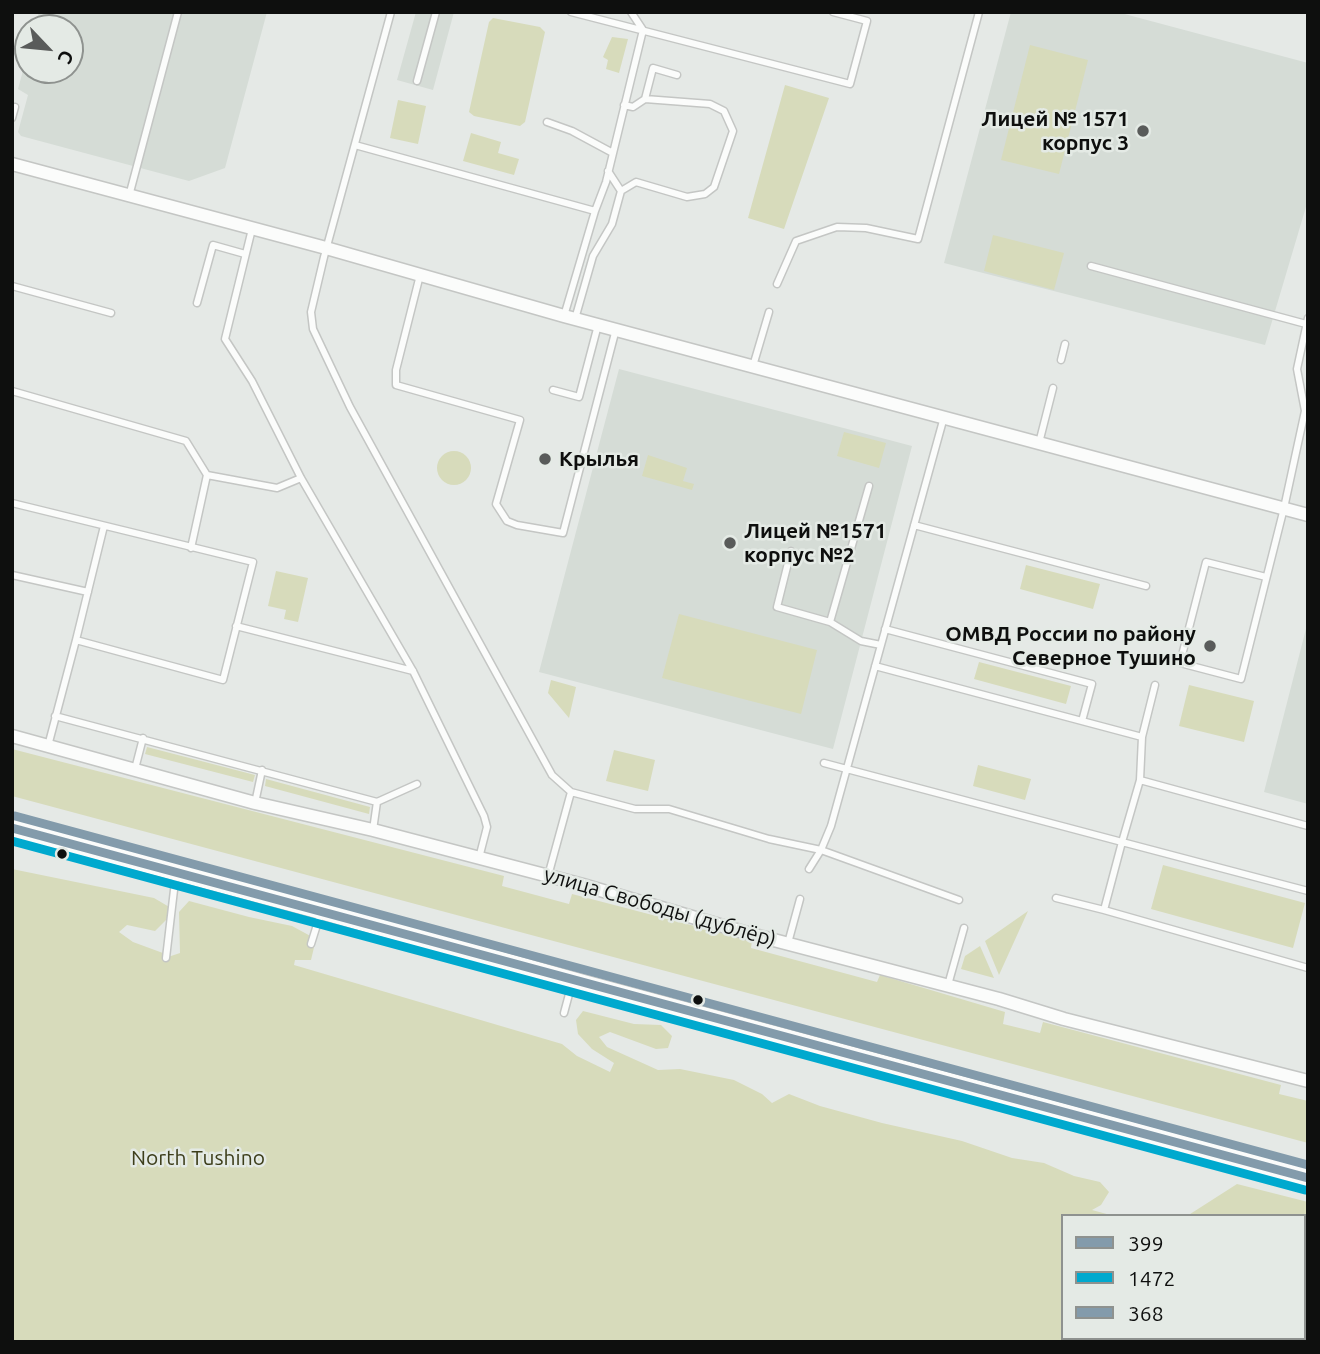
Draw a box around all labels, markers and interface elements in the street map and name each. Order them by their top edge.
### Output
north arrow [14,14,84,84]
text: С [54,47,79,68]
place label: Лицей № 1571 корпус 3 [981,106,1129,156]
marker: Лицей № 1571 корпус 3 [1135,123,1151,139]
place label: Крылья [559,446,639,472]
marker: Крылья [537,451,553,467]
place label: Лицей №1571 корпус №2 [744,518,887,568]
marker: Лицей №1571 корпус №2 [722,535,738,551]
place label: ОМВД России по району Северное Тушино [945,621,1196,671]
marker: ОМВД России по району Северное Тушино [1202,638,1218,654]
unlabelled marker [55,847,69,861]
street label: улица Свободы (дублёр) [541,862,779,952]
unlabelled marker [691,993,705,1007]
park label: North Tushino [131,1145,265,1171]
legend [1061,1214,1306,1340]
text: 399 [1128,1231,1164,1255]
text: 1472 [1128,1266,1175,1290]
text: 368 [1128,1301,1164,1325]

